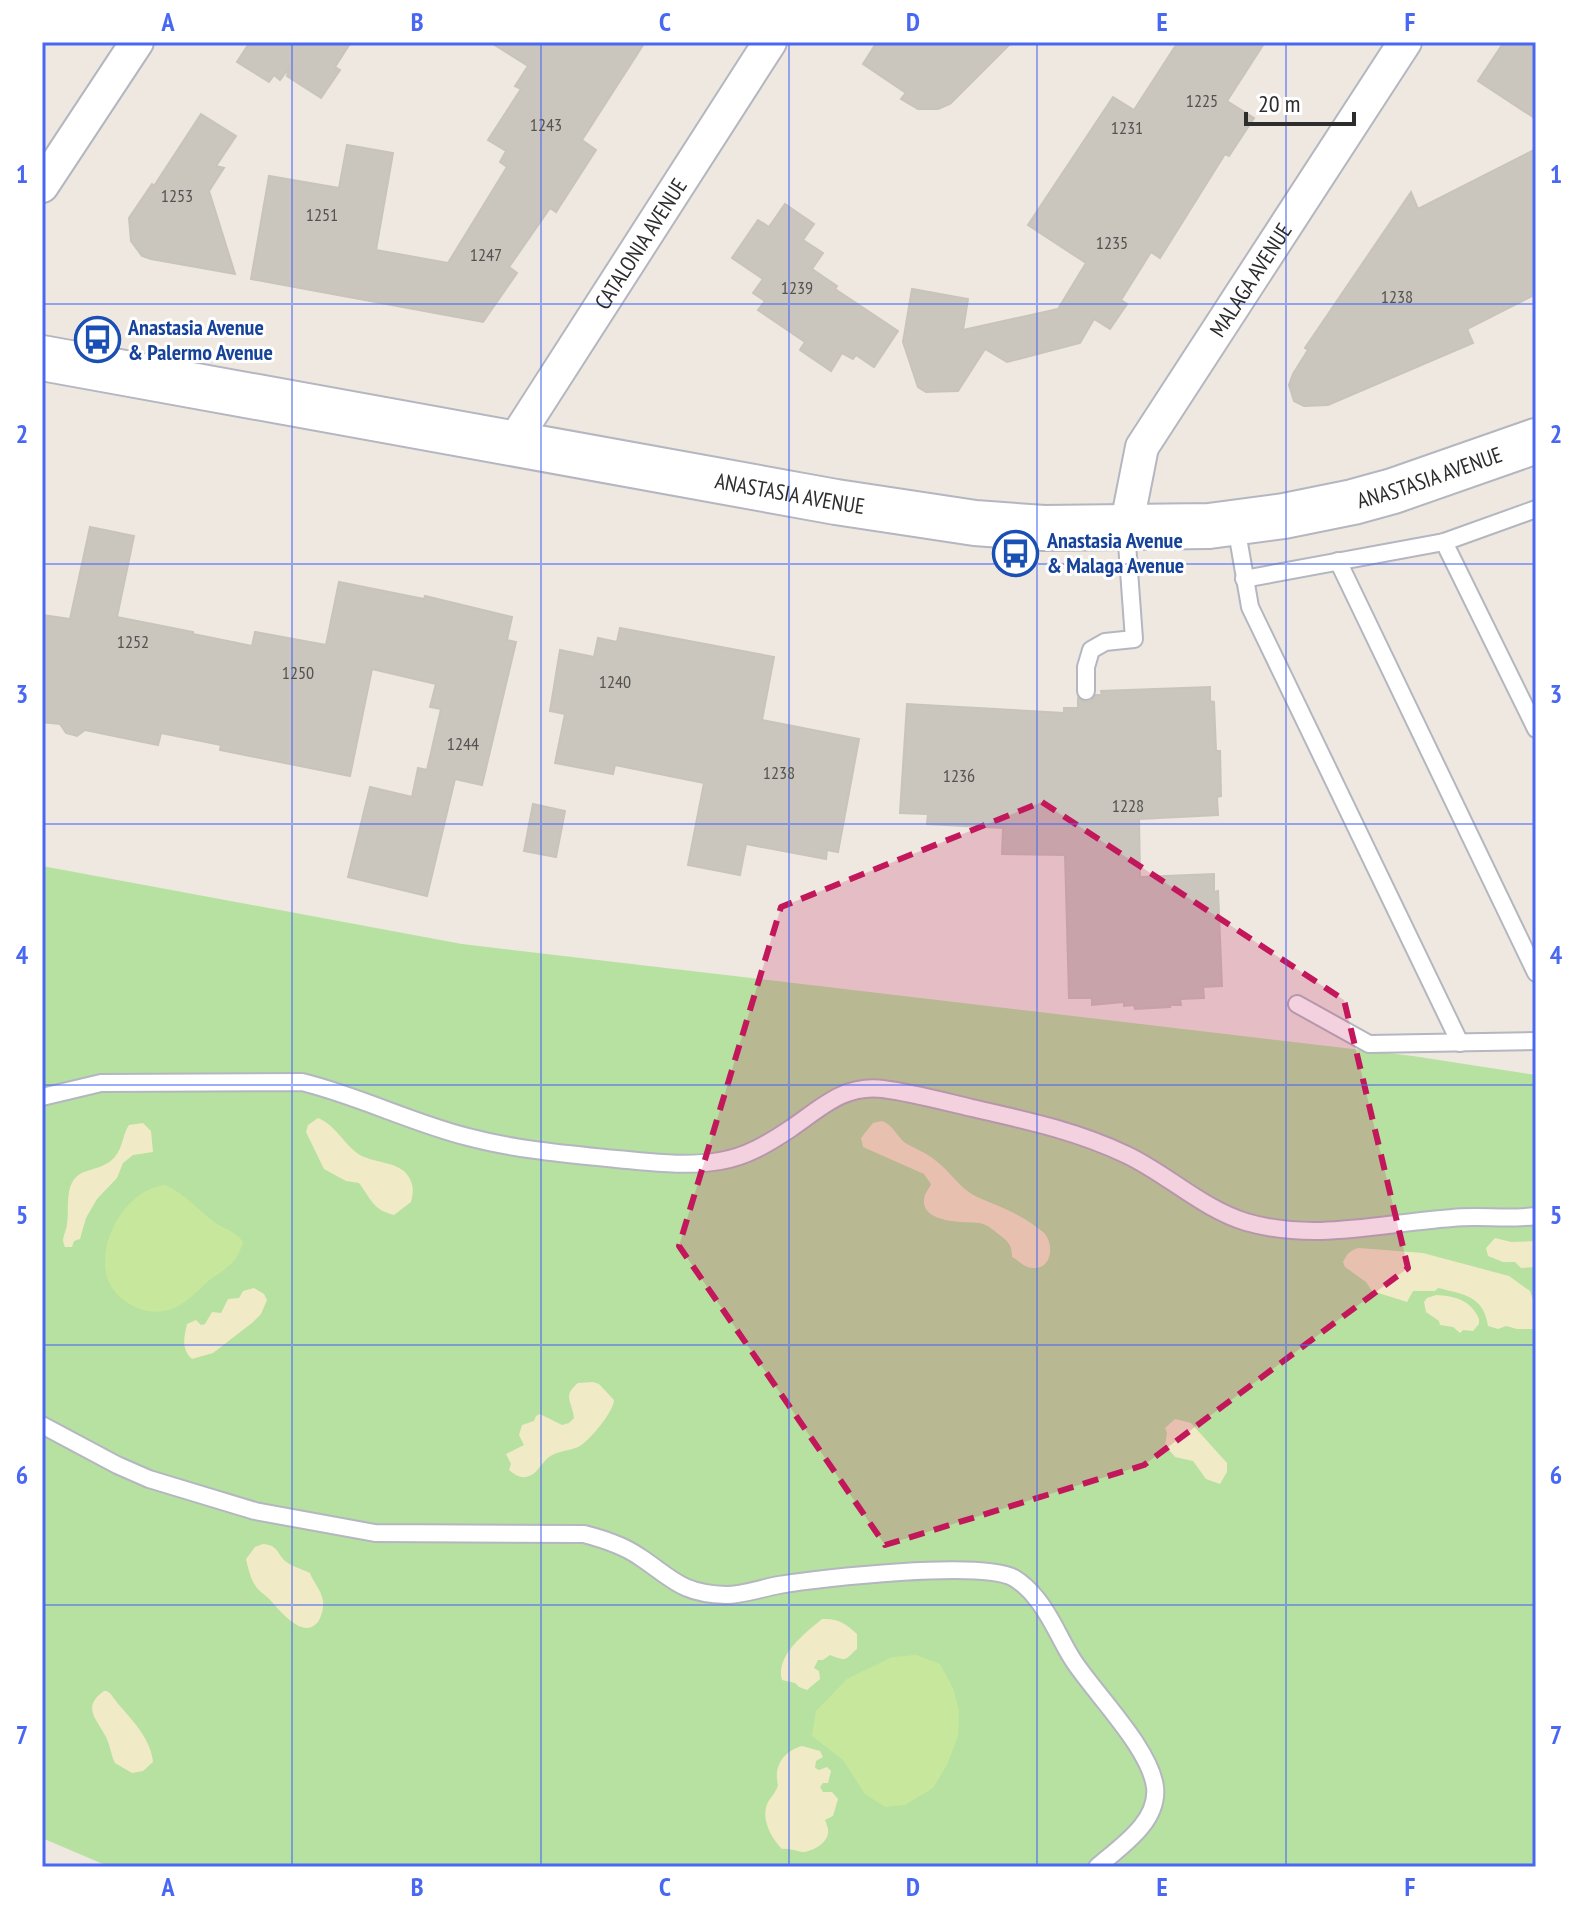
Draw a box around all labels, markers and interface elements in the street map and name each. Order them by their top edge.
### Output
text: A [160,5,175,38]
text: B [411,5,424,38]
text: C [659,5,671,38]
text: D [906,5,920,38]
text: E [1156,5,1168,38]
text: F [1405,5,1416,38]
scale bar [1246,76,1354,126]
text: 20 m [1258,88,1300,119]
house number: 1225 [1186,89,1218,112]
house number: 1243 [530,113,562,136]
house number: 1231 [1111,116,1143,139]
text: 1 [16,157,28,190]
text: 1 [1550,157,1562,190]
street label: CATALONIA AVENUE [588,173,693,315]
house number: 1253 [161,184,193,207]
house number: 1251 [306,203,338,226]
street label: MALAGA AVENUE [1203,218,1298,342]
house number: 1235 [1096,231,1128,254]
house number: 1247 [470,243,502,266]
house number: 1239 [781,276,813,299]
house number: 1238 [1381,285,1413,308]
place label: Anastasia Avenue & Palermo Avenue [127,313,273,366]
bus stop icon: Anastasia Avenue & Palermo Avenue [73,316,121,364]
text: 2 [16,417,28,450]
text: 2 [1550,417,1562,450]
street label: ANASTASIA AVENUE [1354,440,1506,514]
street label: ANASTASIA AVENUE [713,466,867,520]
place label: Anastasia Avenue & Malaga Avenue [1046,526,1184,579]
bus stop icon: Anastasia Avenue & Malaga Avenue [992,529,1040,577]
house number: 1252 [117,630,149,653]
house number: 1250 [282,661,314,684]
house number: 1240 [599,670,631,693]
text: 3 [16,677,28,710]
text: 3 [1550,677,1562,710]
house number: 1244 [447,732,479,755]
house number: 1238 [763,761,795,784]
house number: 1236 [943,764,975,787]
house number: 1228 [1112,794,1144,817]
text: 4 [16,938,29,971]
text: 4 [1550,938,1563,971]
text: 5 [16,1198,28,1231]
text: 5 [1550,1198,1562,1231]
text: 6 [16,1458,28,1491]
text: 6 [1550,1458,1562,1491]
text: 7 [16,1718,28,1751]
text: 7 [1550,1718,1562,1751]
text: A [160,1870,175,1903]
text: B [411,1870,424,1903]
text: C [659,1870,671,1903]
text: D [906,1870,920,1903]
text: E [1156,1870,1168,1903]
text: F [1405,1870,1416,1903]

